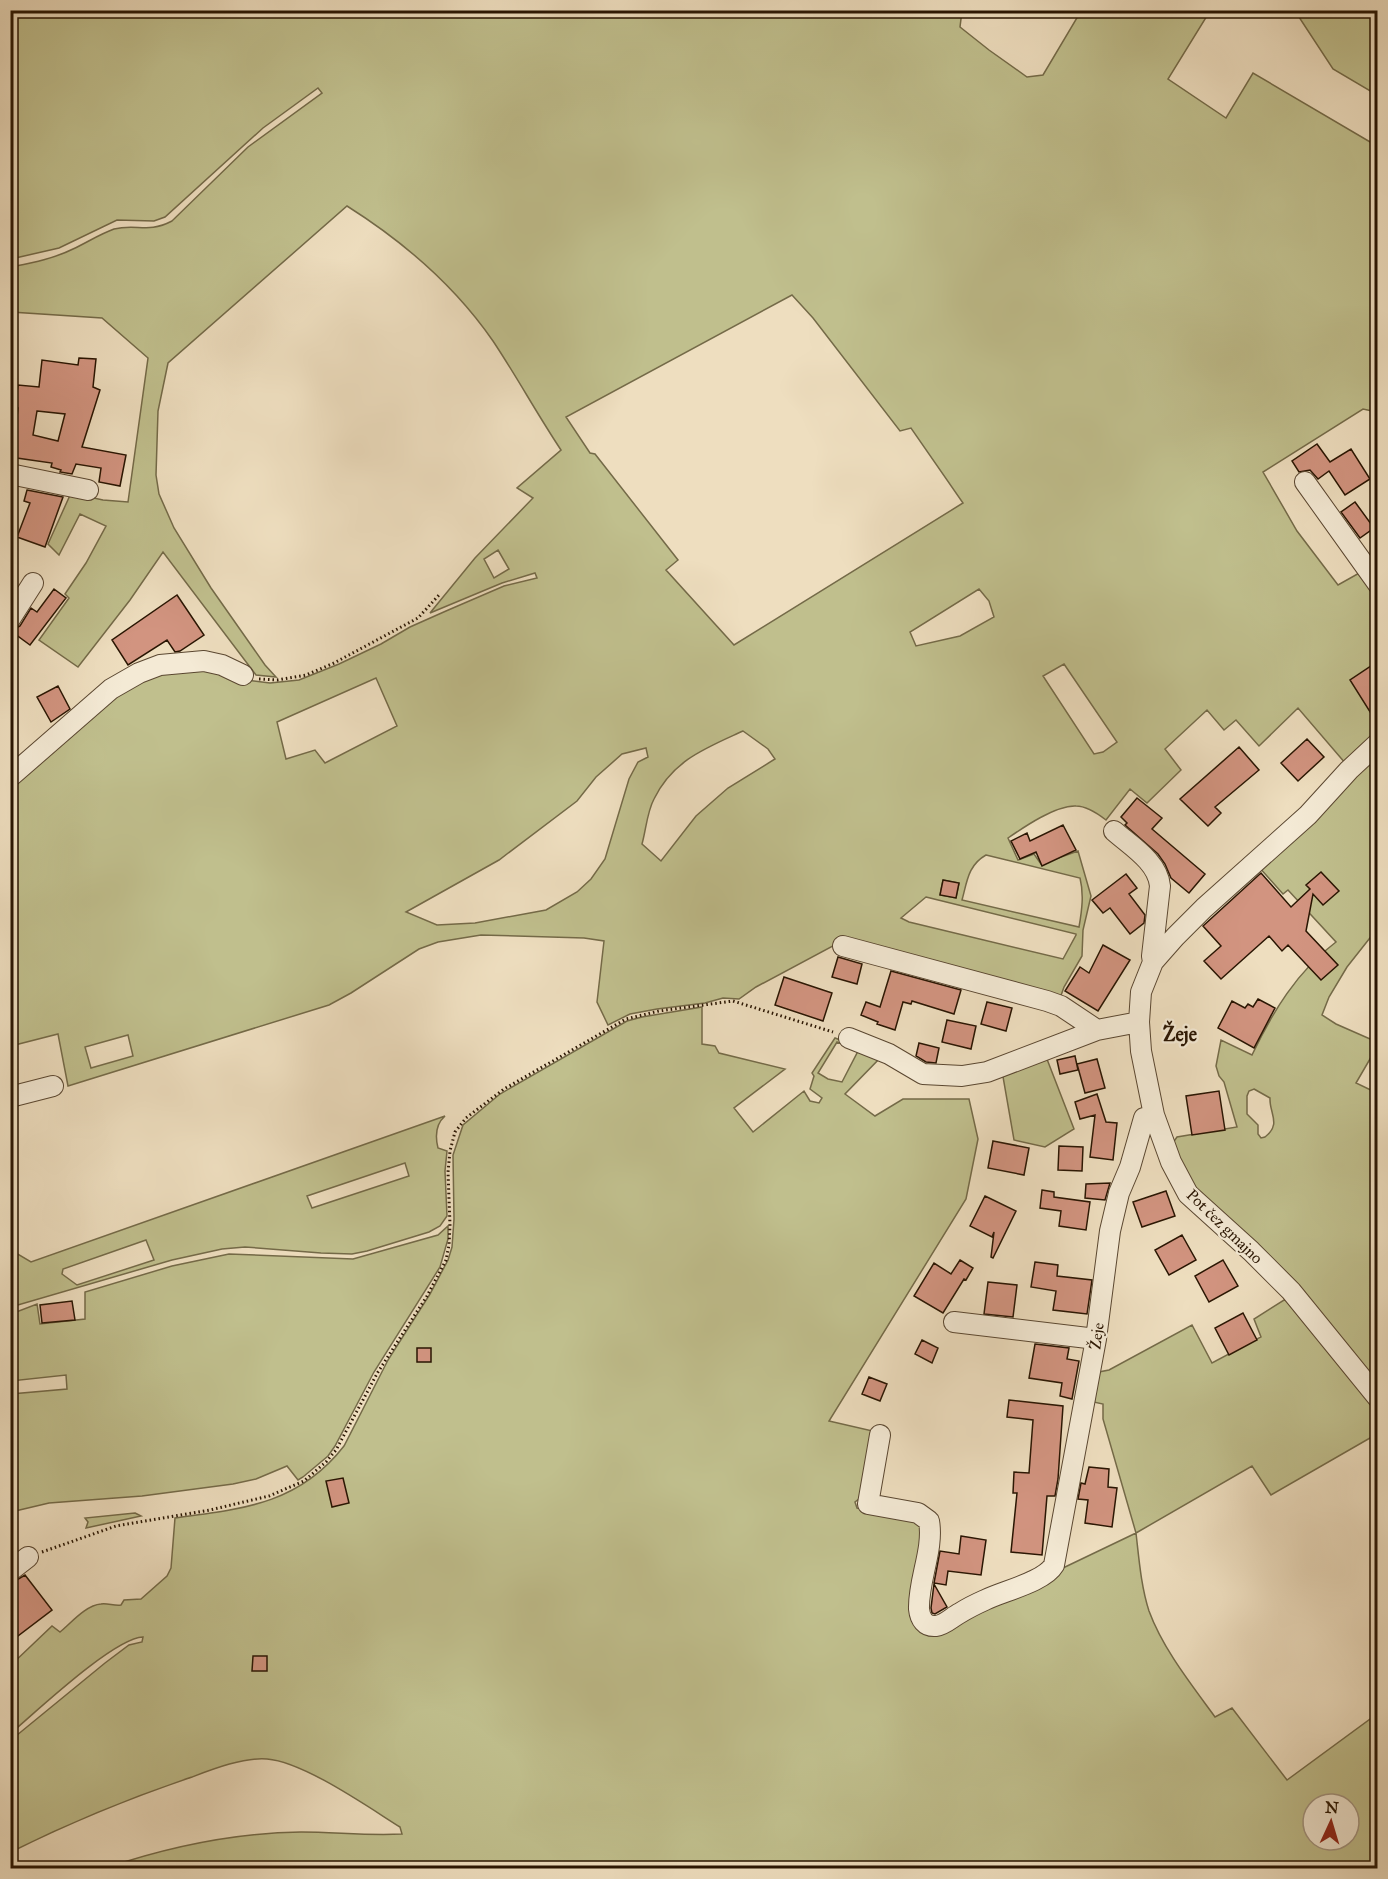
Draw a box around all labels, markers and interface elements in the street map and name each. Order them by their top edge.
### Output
district label: Žeje [1163,1020,1198,1047]
street label: Pot čez gmajno [1182,1185,1267,1268]
street label: Žeje [1083,1321,1108,1351]
north arrow [1301,1792,1361,1852]
text: N [1325,1798,1340,1818]

